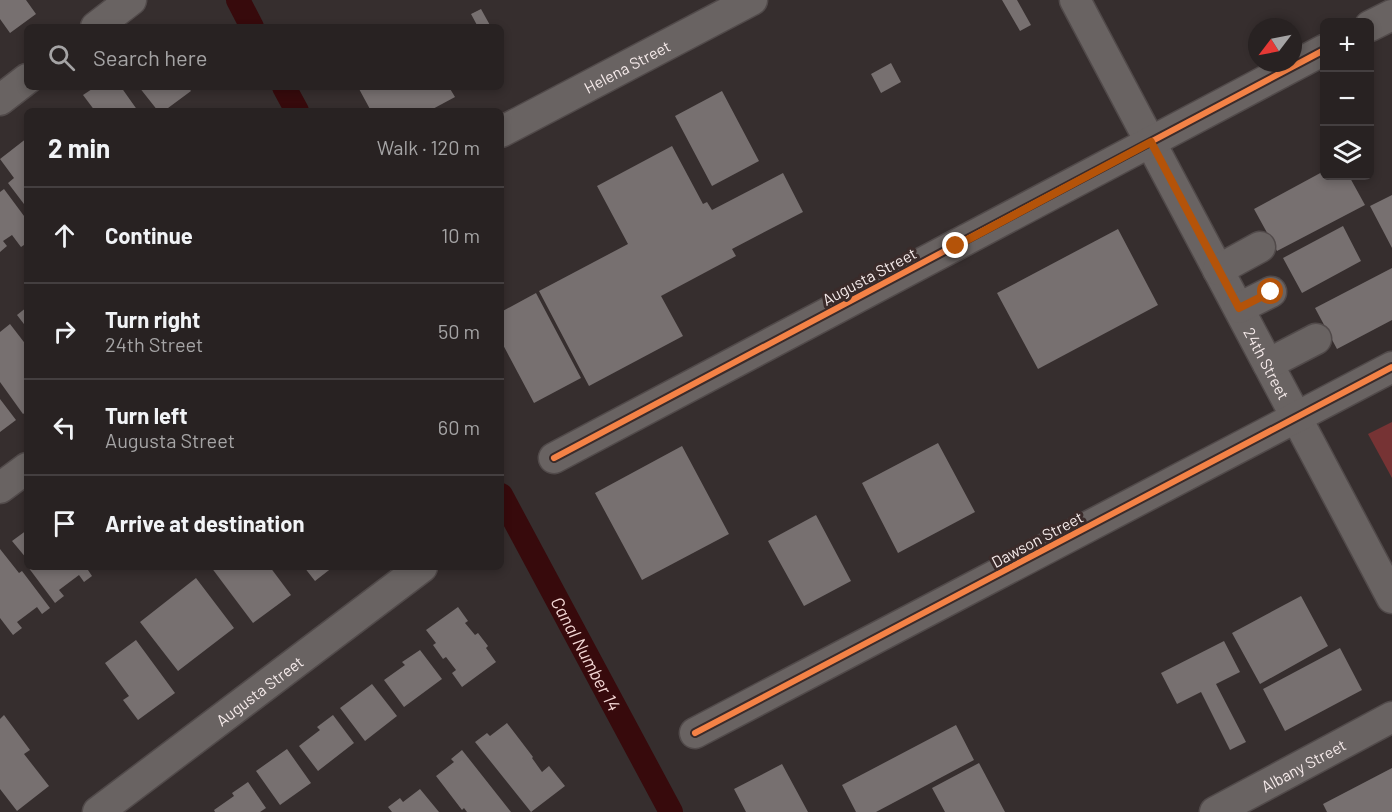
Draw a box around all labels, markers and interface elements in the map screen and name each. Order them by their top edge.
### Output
north arrow [1248,18,1302,72]
map controls [1320,18,1374,180]
button: + [1320,18,1374,72]
search box [24,24,504,90]
street label: Helena Street [580,35,673,96]
icon: search [45,41,78,74]
text: Search here [93,44,207,70]
button: − [1320,72,1374,126]
button: layers [1320,126,1374,180]
text: 2 min [48,132,110,163]
text: Walk · 120 m [377,135,480,159]
icon: ahead [48,219,81,252]
text: Continue [105,222,193,248]
text: 10 m [441,223,480,247]
route end [942,232,968,258]
street label: Augusta Street [819,243,919,309]
route start [1257,278,1283,304]
text: Turn right [105,306,200,332]
icon: right [48,315,81,348]
text: 50 m [438,319,480,343]
street label: 24th Street [1241,324,1294,402]
text: 24th Street [105,332,203,356]
text: Turn left [105,402,188,428]
icon: left [48,411,81,444]
text: 60 m [438,415,480,439]
text: Augusta Street [105,428,235,452]
icon: arrive [48,507,81,540]
street label: Dawson Street [988,507,1086,571]
text: Arrive at destination [105,510,304,536]
water label: Canal Number 14 [547,593,626,715]
street label: Augusta Street [212,651,306,729]
street label: Albany Street [1258,734,1349,795]

